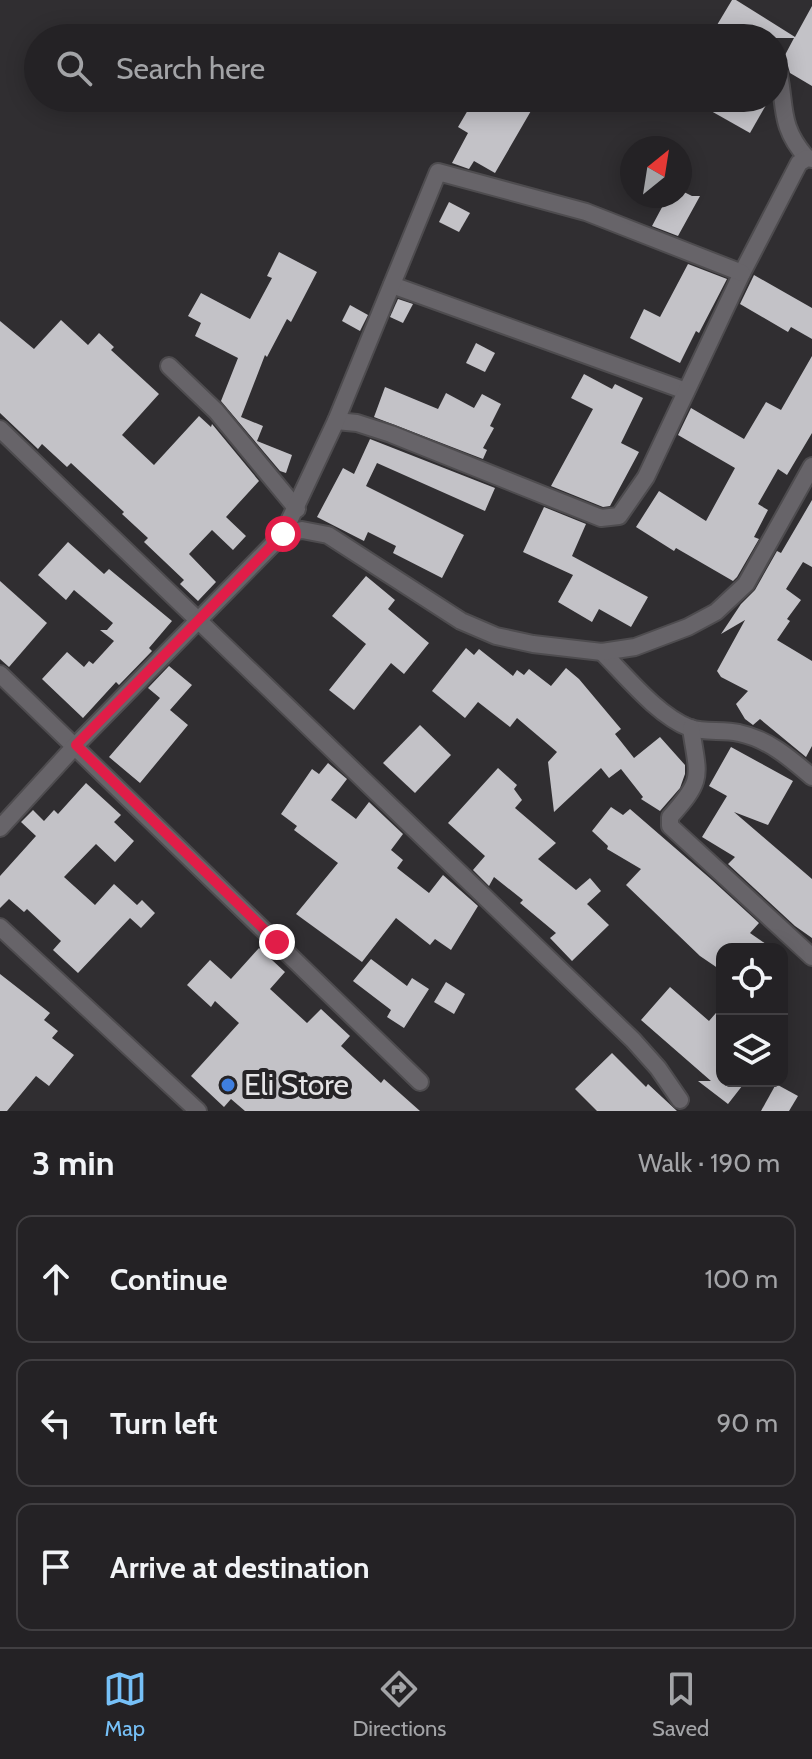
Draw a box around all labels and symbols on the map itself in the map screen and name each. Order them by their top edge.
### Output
north arrow [620,136,692,208]
route start [265,516,301,552]
route end [259,924,295,960]
place label: Eli Store [244,1066,349,1103]
marker: Eli Store [219,1076,237,1094]

